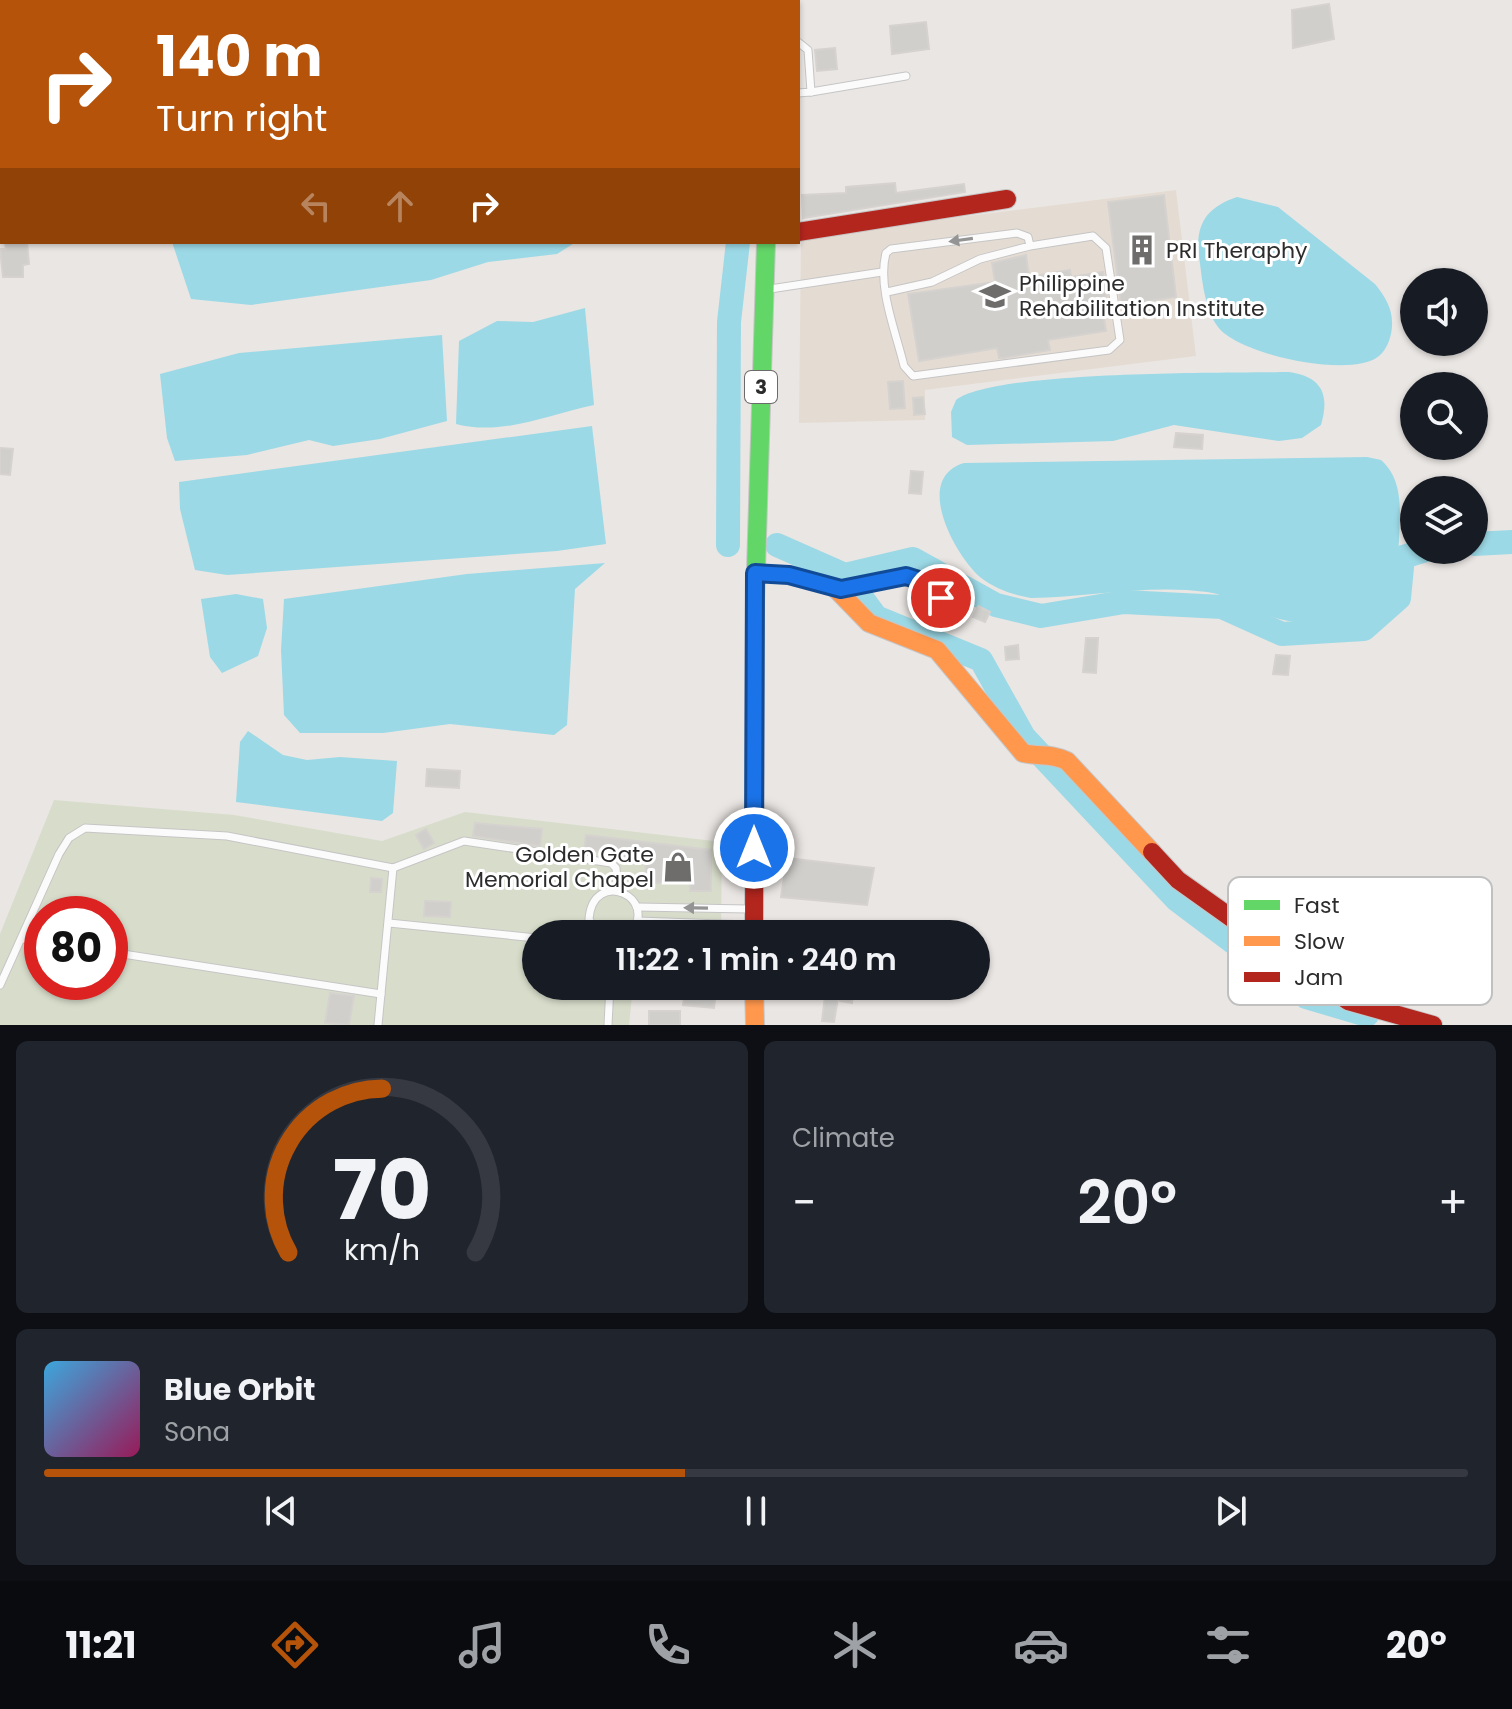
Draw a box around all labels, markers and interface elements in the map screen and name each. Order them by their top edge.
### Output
text: 140 m [156,17,323,96]
icon: right [24,32,128,136]
text: Turn right [156,93,327,144]
icon: left [294,184,338,228]
icon: ahead [378,184,422,228]
icon: right [462,184,506,228]
building icon: PRI Theraphy [1125,233,1159,267]
one-way arrow [948,234,973,247]
place label: PRI Theraphy [1166,235,1308,266]
place label: Philippine Rehabilitation Institute [1019,268,1265,324]
map controls [1400,268,1488,564]
button: sound [1400,268,1488,356]
school or university icon: Philippine Rehabilitation Institute [978,279,1012,313]
road number: 3 [745,371,777,403]
button: search [1400,372,1488,460]
button: layers [1400,476,1488,564]
pin [907,564,975,632]
icon: arrive [919,576,963,620]
position arrow [712,806,796,890]
place label: Golden Gate Memorial Chapel [465,839,654,895]
shop icon: Golden Gate Memorial Chapel [661,850,695,884]
legend [1228,877,1492,1005]
text: Fast [1294,890,1339,921]
speed limit sign: 80 [24,896,128,1000]
one-way arrow [683,902,708,914]
text: Slow [1294,926,1344,957]
text: 11:22 · 1 min · 240 m [615,938,897,981]
text: Jam [1294,962,1343,993]
text: Climate [792,1120,895,1156]
text: 70 [333,1132,431,1248]
text: 20° [1077,1161,1177,1245]
text: − [792,1172,816,1233]
text: + [1438,1172,1468,1233]
text: km/h [344,1230,420,1270]
text: Blue Orbit [164,1368,316,1411]
text: Sona [164,1414,230,1450]
icon: previous [259,1489,303,1533]
icon: pause [734,1489,778,1533]
icon: next [1209,1489,1253,1533]
icon: directions [267,1617,323,1673]
icon: music [454,1617,510,1673]
icon: phone [640,1617,696,1673]
icon: climate [827,1617,883,1673]
icon: car [1013,1617,1069,1673]
icon: filters [1200,1617,1256,1673]
text: 11:21 [65,1620,137,1671]
text: 20° [1386,1620,1447,1671]

